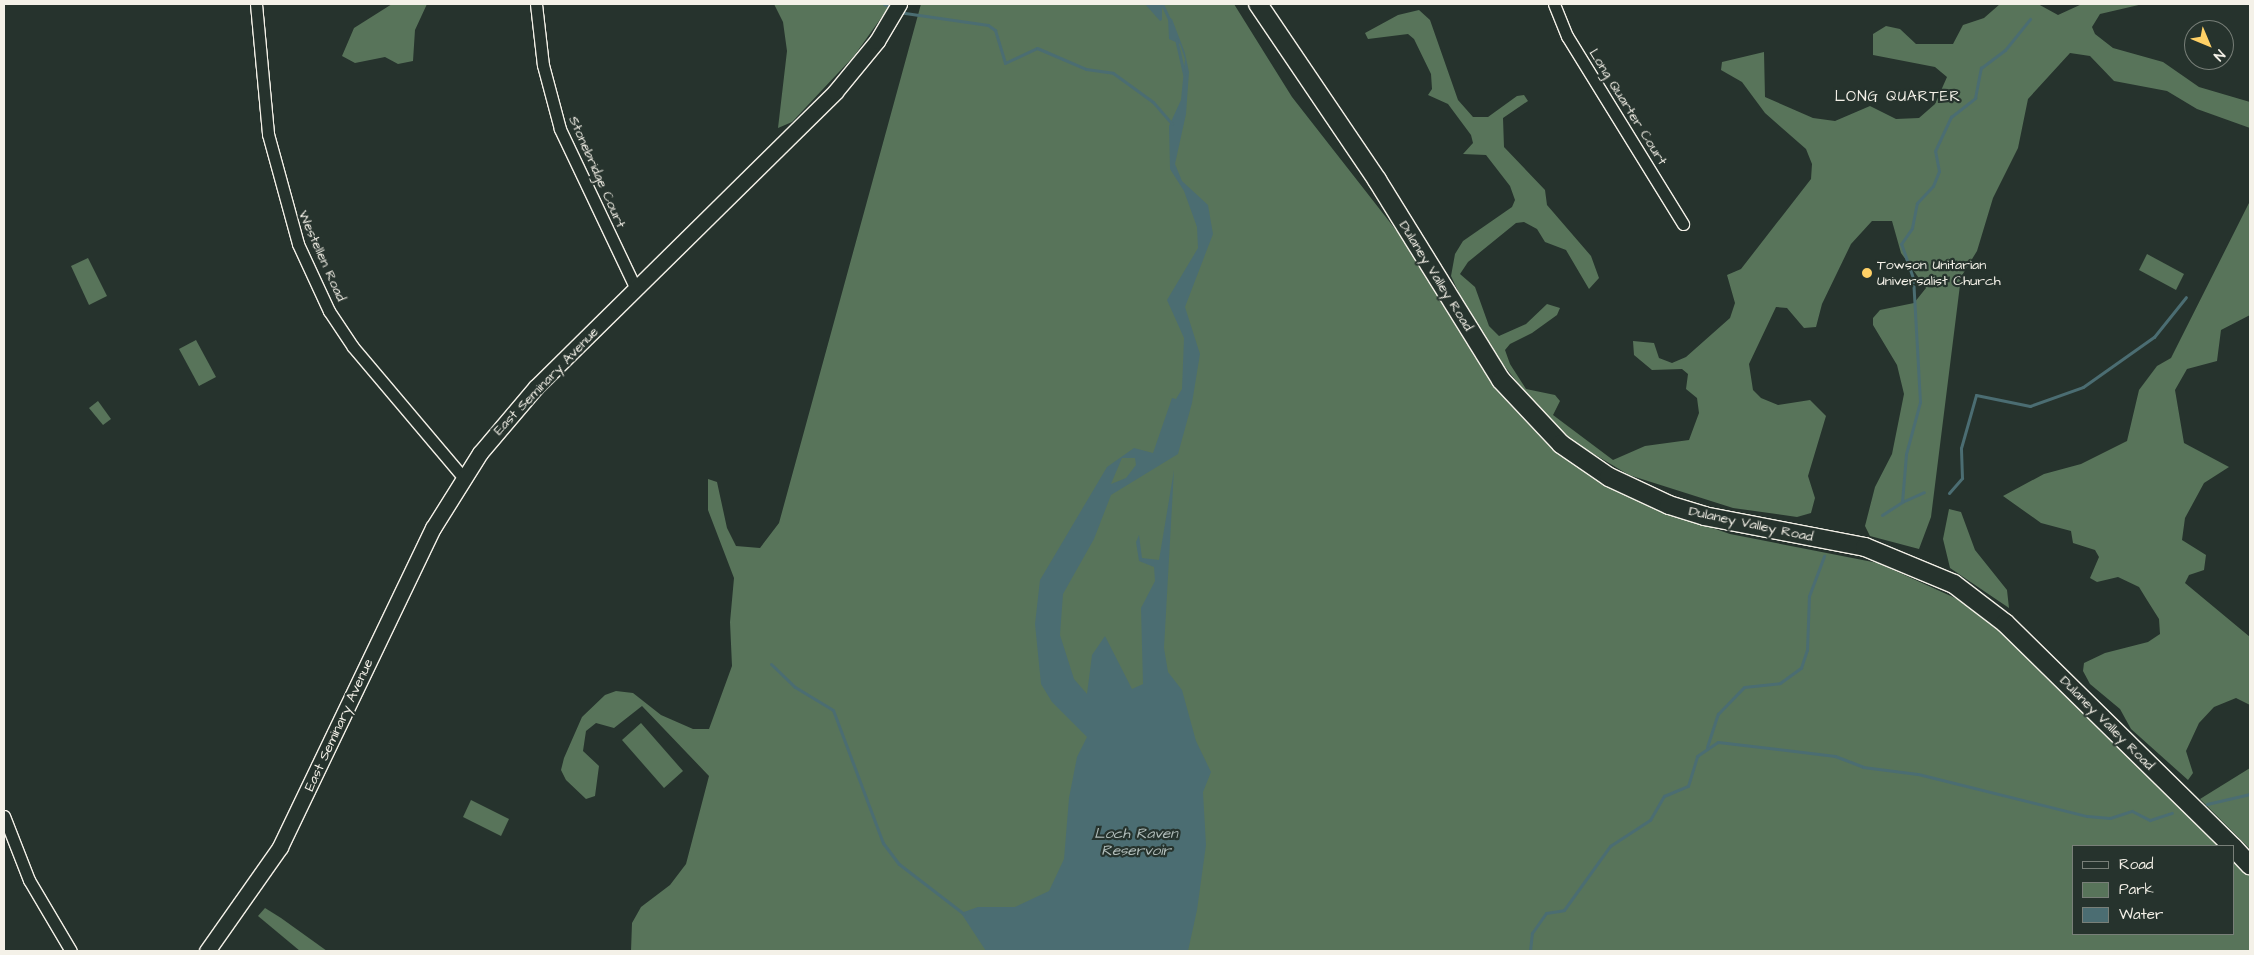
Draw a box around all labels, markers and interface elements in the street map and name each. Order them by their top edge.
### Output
north arrow [2184,20,2234,70]
text: N [2209,45,2229,65]
street label: Long Quarter Court [1585,46,1671,168]
district label: LONG QUARTER [1833,88,1963,106]
street label: Stonebridge Court [565,113,629,231]
street label: Westellen Road [294,208,350,304]
street label: Dulaney Valley Road [1395,218,1477,334]
place label: Towson Unitarian Universalist Church [1877,257,2001,290]
marker: Towson Unitarian Universalist Church [1861,267,1873,279]
street label: East Seminary Avenue [490,323,602,439]
street label: Dulaney Valley Road [1687,503,1815,545]
street label: East Seminary Avenue [301,656,377,794]
street label: Dulaney Valley Road [2056,672,2158,774]
water label: Loch Raven Reservoir [1094,824,1178,859]
legend [2072,845,2234,935]
text: Road [2119,854,2153,875]
text: Park [2119,879,2154,900]
text: Water [2119,904,2163,925]

